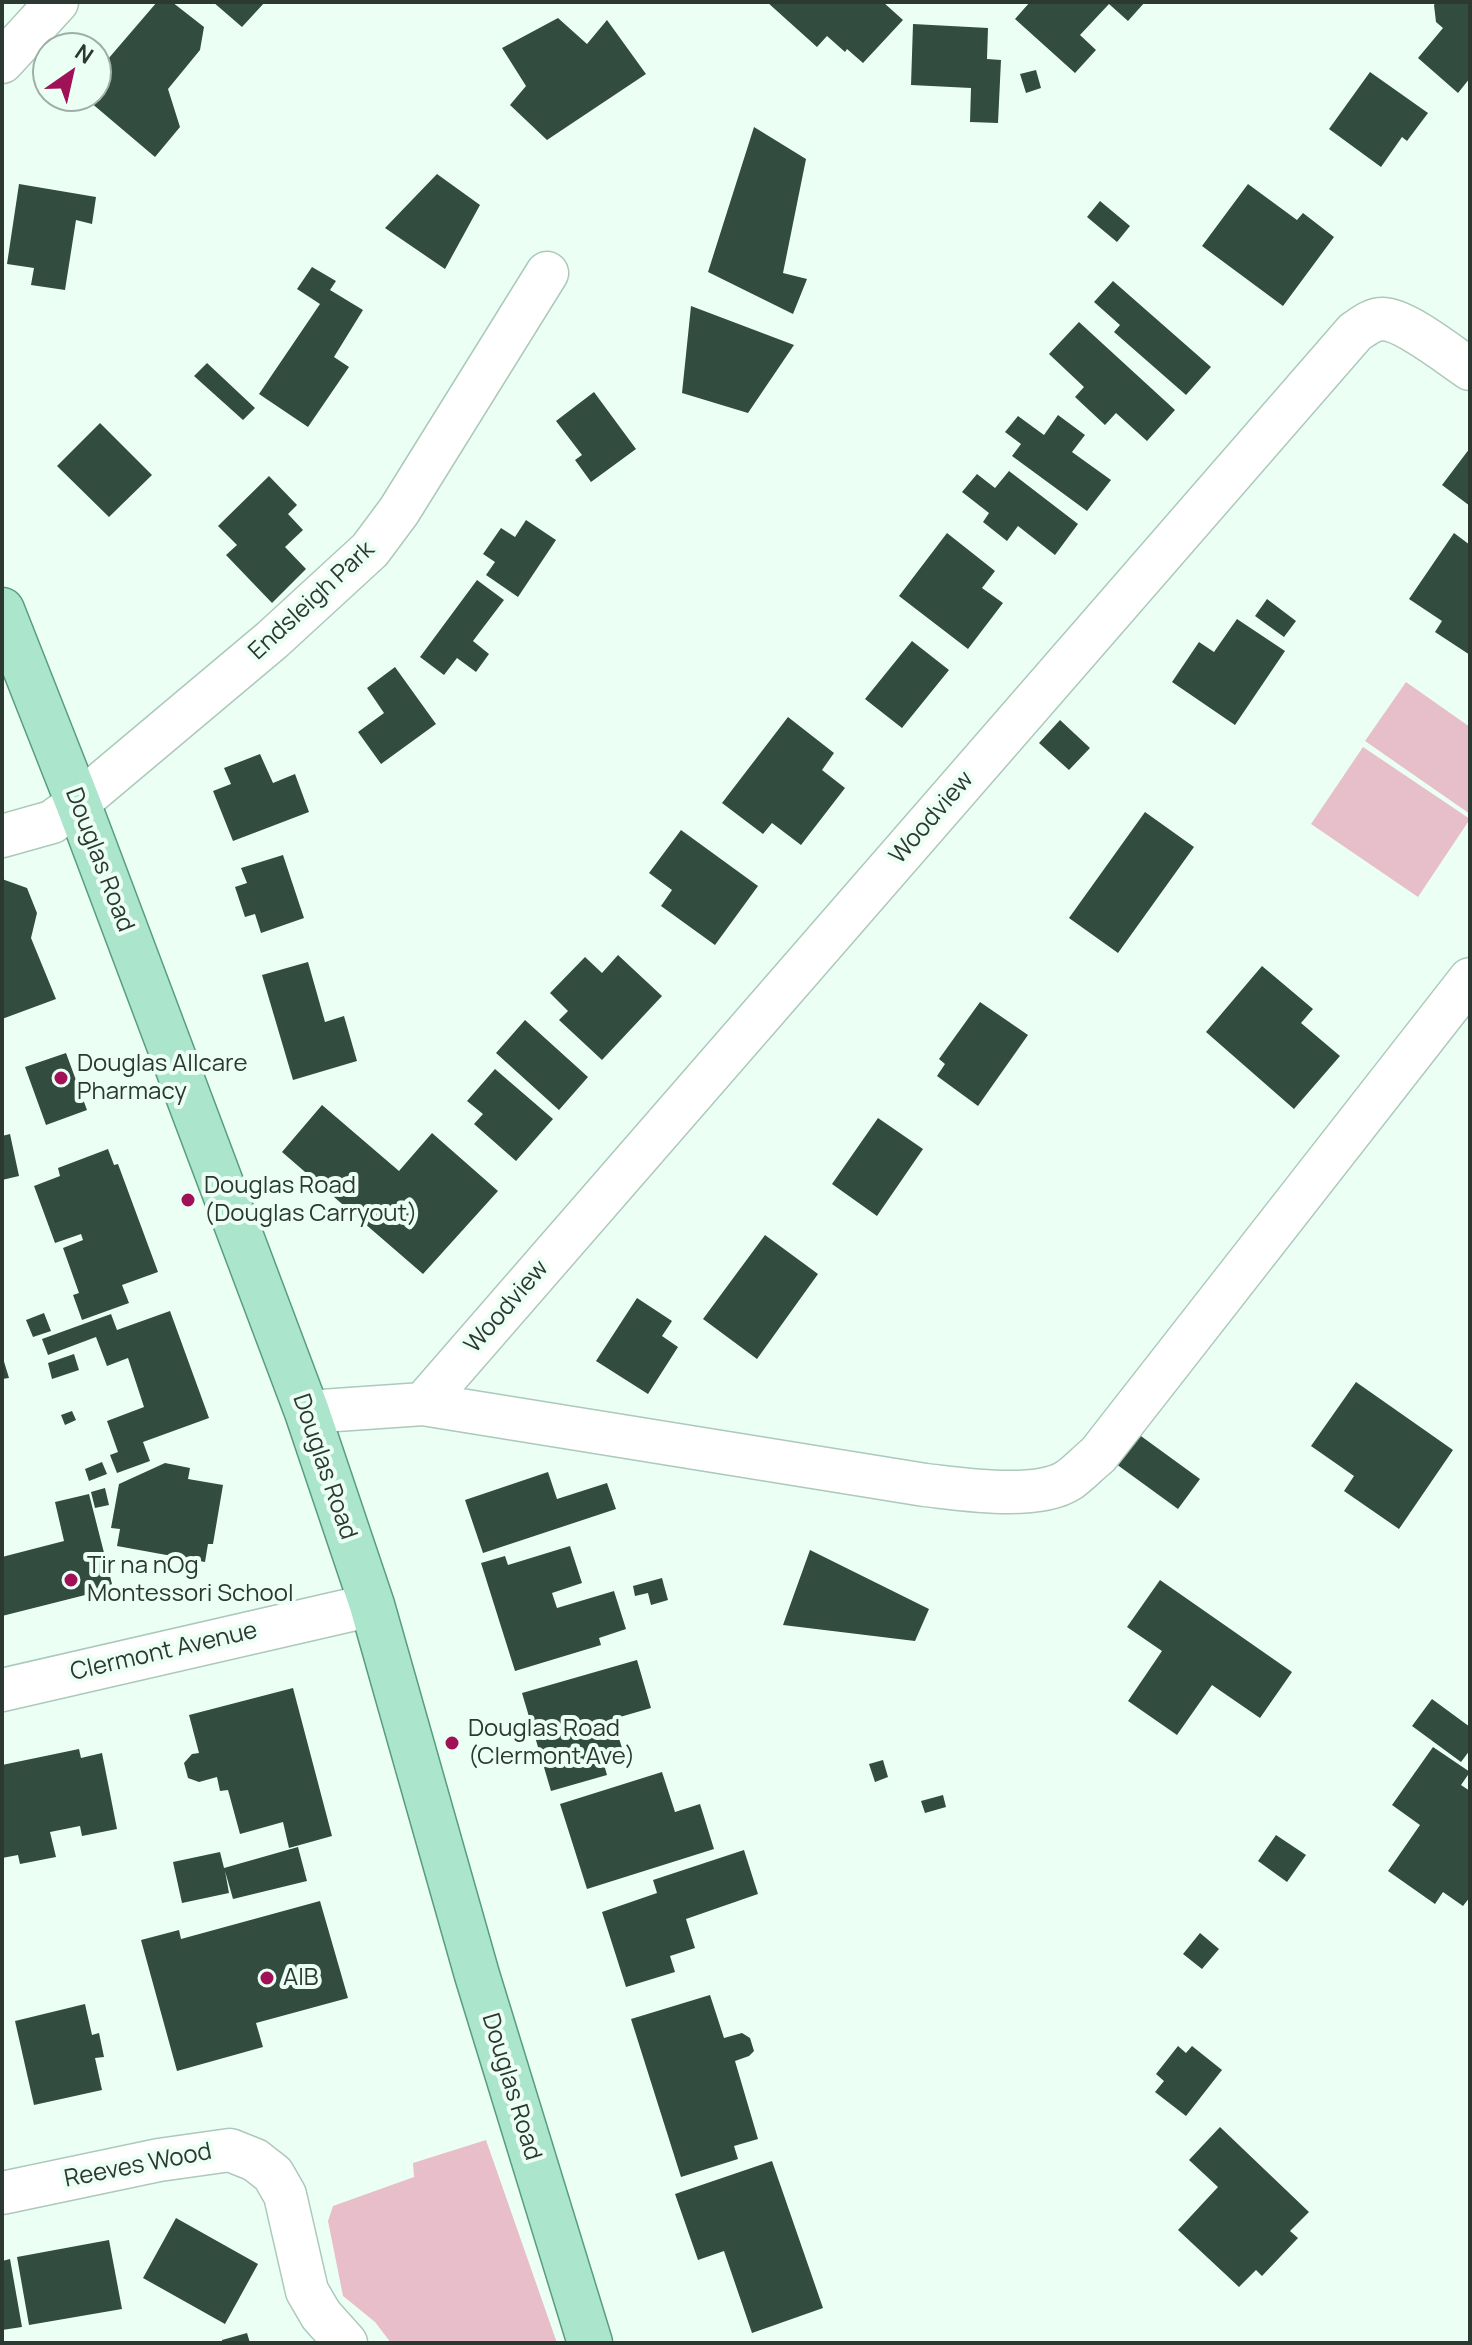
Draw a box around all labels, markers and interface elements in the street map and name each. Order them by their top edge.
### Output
north arrow [32,32,112,112]
text: N [69,37,99,71]
street label: Endsleigh Park [243,536,381,666]
street label: Woodview [884,766,980,870]
street label: Douglas Road [58,784,140,936]
place label: Douglas Allcare Pharmacy [77,1050,247,1106]
marker: Douglas Allcare Pharmacy [52,1069,70,1087]
place label: Douglas Road (Douglas Carryout) [204,1172,417,1228]
marker: Douglas Road (Douglas Carryout) [179,1191,197,1209]
street label: Woodview [459,1255,555,1359]
street label: Douglas Road [286,1390,362,1544]
place label: Tir na nOg Montessori School [87,1552,294,1608]
marker: Tir na nOg Montessori School [62,1571,80,1589]
street label: Clermont Avenue [68,1617,260,1687]
place label: Douglas Road (Clermont Ave) [468,1715,635,1771]
marker: Douglas Road (Clermont Ave) [443,1734,461,1752]
place label: AIB [283,1964,319,1992]
marker: AIB [258,1969,276,1987]
street label: Douglas Road [475,2010,547,2164]
street label: Reeves Wood [62,2138,214,2194]

